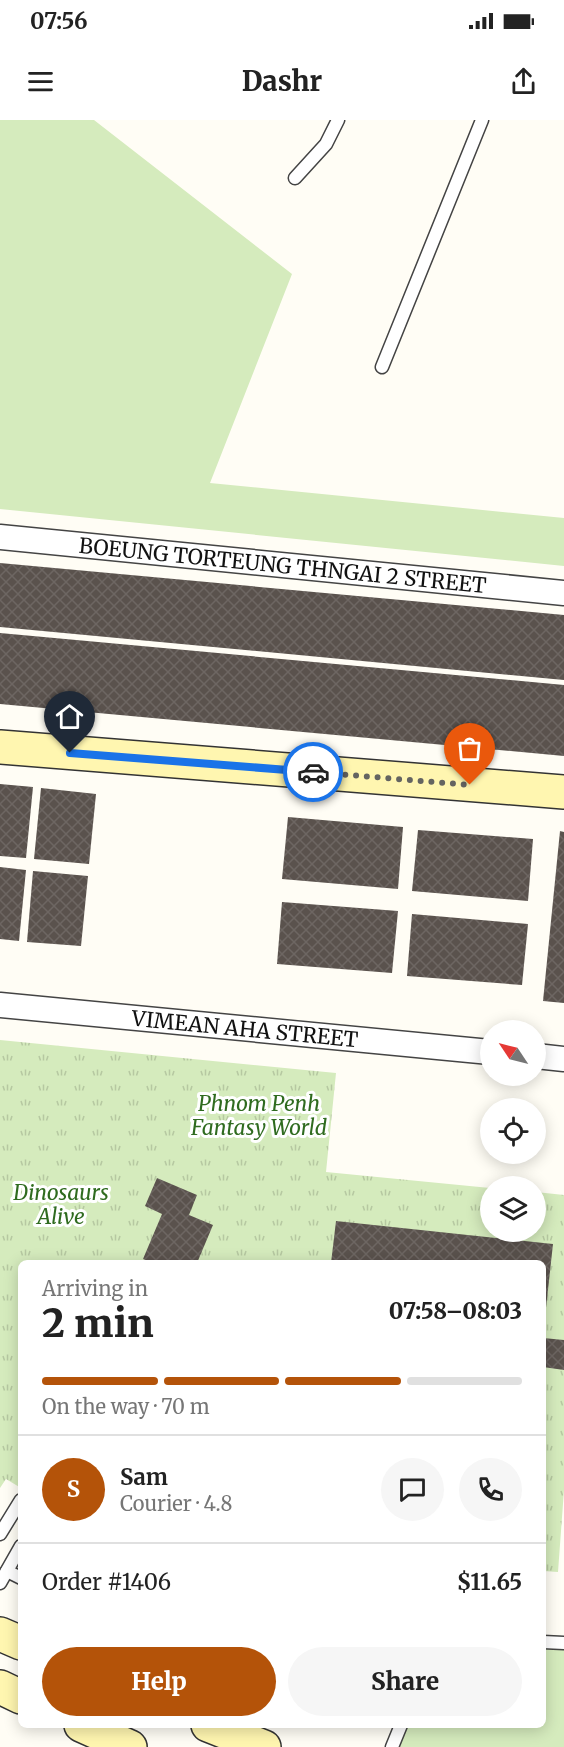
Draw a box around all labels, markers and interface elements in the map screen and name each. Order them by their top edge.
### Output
text: 07:56 [30,7,88,35]
text: Dashr [242,64,322,98]
icon: menu [24,65,57,98]
icon: share [507,65,540,98]
street label: BOEUNG TORTEUNG THNGAI 2 STREET [78,531,488,599]
pin [44,691,95,753]
icon: home [53,700,86,733]
pin [444,723,495,785]
icon: bag [453,732,486,765]
courier [283,742,343,802]
icon: car [297,756,330,789]
street label: VIMEAN AHA STREET [129,1004,360,1053]
north arrow [480,1020,546,1086]
map controls [480,1020,546,1242]
park label: Phnom Penh Fantasy World [190,1090,327,1141]
button: locate [480,1098,546,1164]
button: layers [480,1176,546,1242]
park label: Dinosaurs Alive [12,1179,109,1230]
text: Arriving in [42,1276,148,1301]
text: 07:58–08:03 [389,1297,522,1325]
text: 2 min [42,1299,154,1348]
text: On the way · 70 m [42,1394,210,1419]
button: chat [381,1458,444,1521]
button: phone [459,1458,522,1521]
text: Sam [120,1463,168,1491]
text: S [67,1475,80,1503]
text: Courier · 4.8 [120,1491,232,1516]
text: Order #1406 [42,1568,171,1596]
text: $11.65 [457,1568,522,1596]
button: Help [42,1647,276,1716]
button: Share [288,1647,522,1716]

